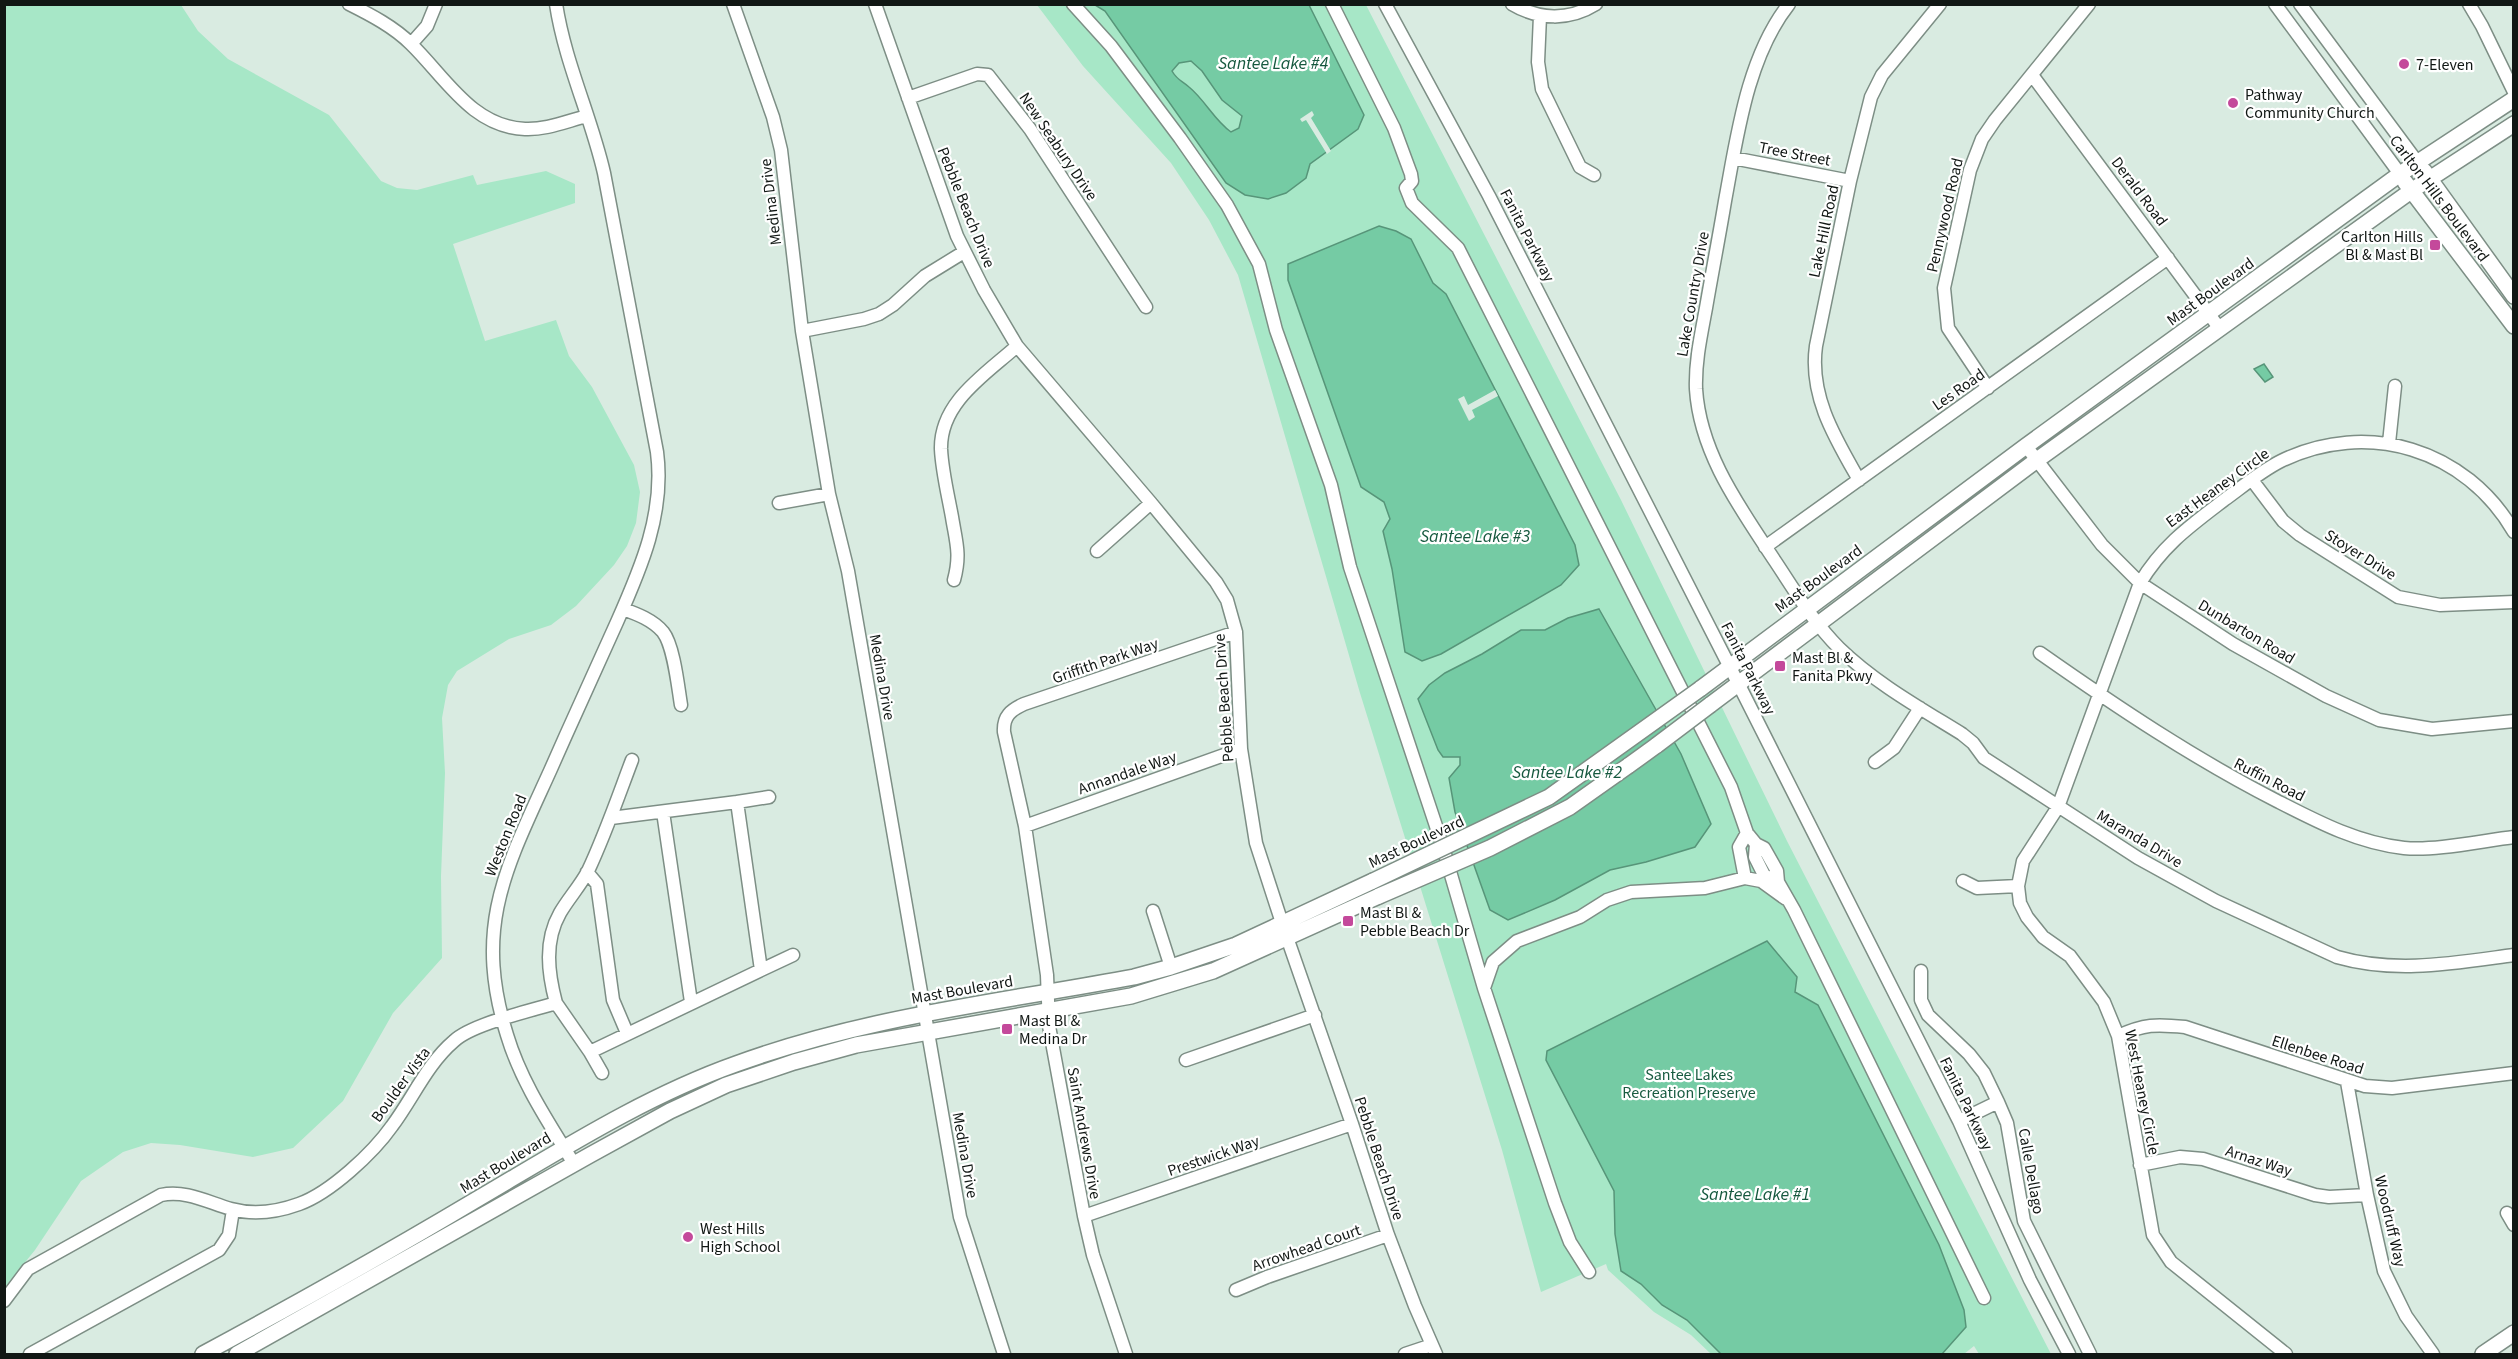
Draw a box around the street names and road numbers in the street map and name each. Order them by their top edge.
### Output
street label: New Seabury Drive [1014,88,1103,205]
street label: Carlton Hills Boulevard [2384,131,2494,266]
street label: Tree Street [1757,136,1833,172]
street label: Pebble Beach Drive [932,144,1000,271]
street label: Derald Road [2106,152,2173,231]
street label: Pennywood Road [1921,156,1969,275]
street label: Medina Drive [755,157,787,246]
street label: Lake Hill Road [1803,183,1845,280]
street label: Fanita Parkway [1494,185,1560,286]
street label: Lake Country Drive [1671,230,1715,358]
street label: Mast Boulevard [2162,253,2259,331]
street label: Les Road [1928,364,1989,416]
street label: East Heaney Circle [2161,443,2274,533]
street label: Stoyer Drive [2320,524,2401,586]
street label: Mast Boulevard [1770,540,1867,618]
street label: Dunbarton Road [2194,594,2299,670]
street label: Fanita Parkway [1715,618,1781,719]
street label: Medina Drive [864,632,900,722]
street label: Griffith Park Way [1049,632,1162,689]
street label: Pebble Beach Drive [1209,633,1239,763]
street label: Annandale Way [1075,746,1180,800]
street label: Ruffin Road [2230,753,2309,807]
street label: Weston Road [479,791,532,880]
street label: Maranda Drive [2092,805,2187,873]
street label: Mast Boulevard [1365,810,1468,874]
street label: Mast Boulevard [910,970,1015,1010]
street label: West Heaney Circle [2119,1028,2165,1157]
street label: Ellenbee Road [2269,1030,2367,1080]
street label: Boulder Vista [366,1042,436,1127]
street label: Fanita Parkway [1934,1053,1998,1154]
street label: Saint Andrews Drive [1062,1065,1106,1201]
street label: Pebble Beach Drive [1349,1094,1409,1223]
street label: Medina Drive [947,1110,983,1200]
street label: Calle Dellago [2013,1126,2049,1216]
street label: Mast Boulevard [456,1127,555,1199]
street label: Prestwick Way [1164,1130,1263,1182]
street label: Arnaz Way [2223,1140,2295,1182]
street label: Woodruff Way [2369,1173,2411,1270]
street label: Arrowhead Court [1249,1219,1364,1277]

